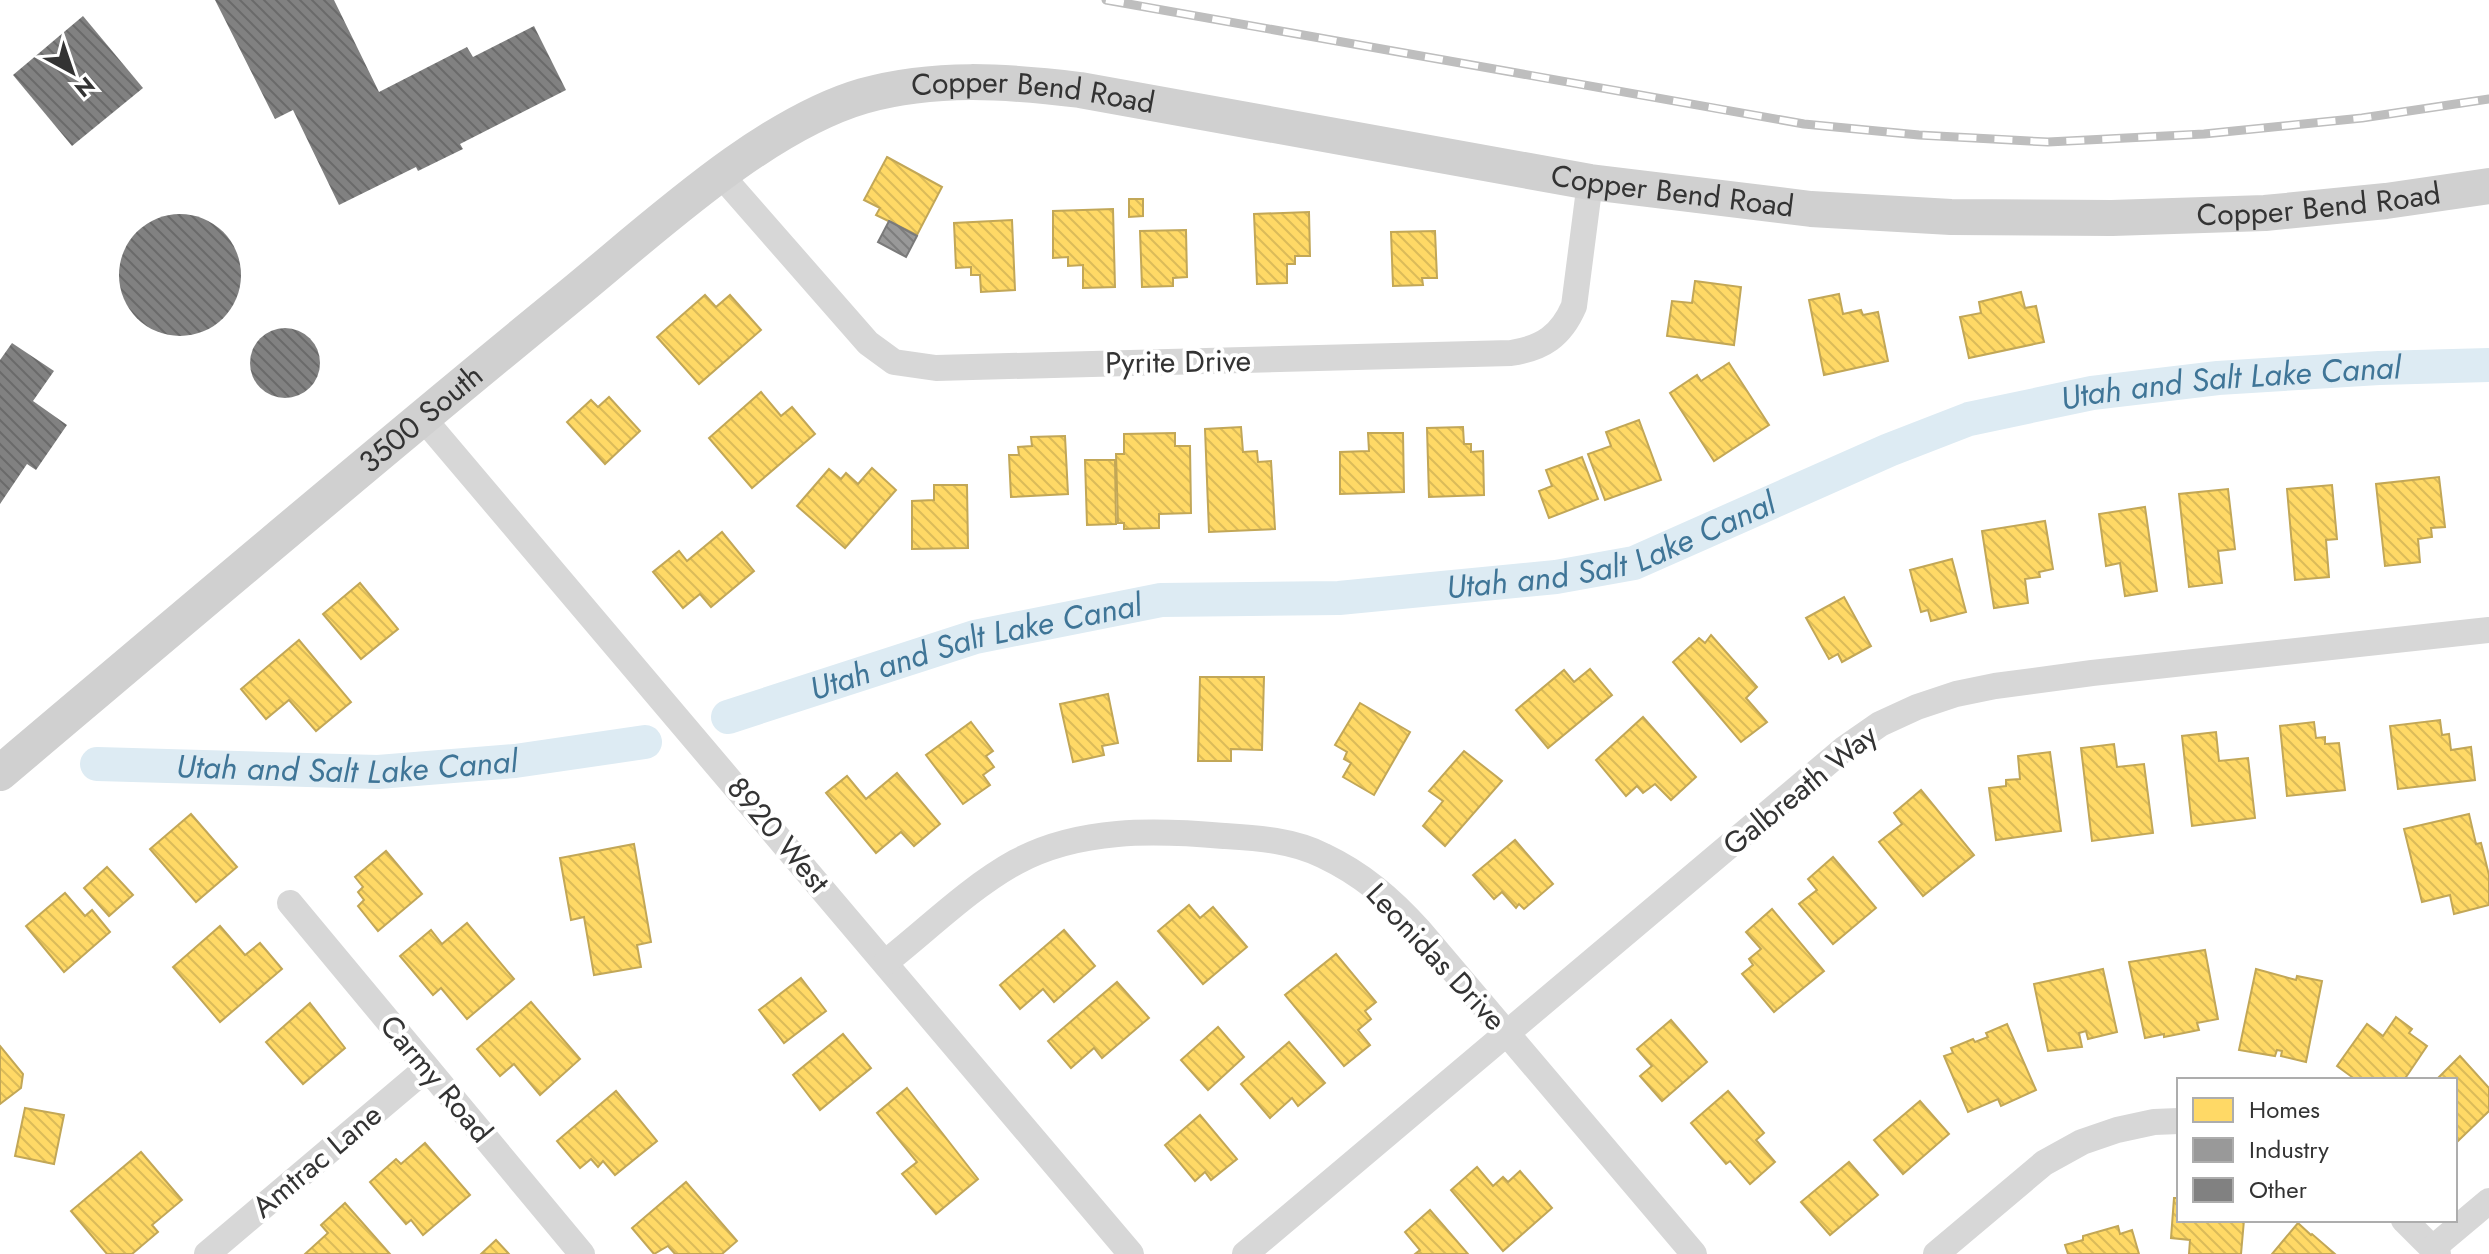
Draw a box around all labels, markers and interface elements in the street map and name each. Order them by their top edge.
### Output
north arrow [32,32,112,112]
street label: Copper Bend Road [909,60,1158,124]
text: N [68,69,102,105]
street label: Copper Bend Road [1547,153,1796,228]
street label: Copper Bend Road [2196,171,2443,236]
street label: Pyrite Drive [1105,339,1251,384]
water label: Utah and Salt Lake Canal [2056,344,2403,422]
street label: 3500 South [349,354,492,483]
water label: Utah and Salt Lake Canal [1444,480,1784,610]
water label: Utah and Salt Lake Canal [804,581,1147,712]
street label: Galbreath Way [1713,713,1887,865]
water label: Utah and Salt Lake Canal [176,738,521,795]
street label: 8920 West [717,767,840,903]
street label: Leonidas Drive [1356,873,1516,1040]
street label: Carmy Road [370,1005,503,1152]
legend [2177,1078,2457,1222]
text: Homes [2249,1092,2320,1127]
street label: Amtrac Lane [242,1093,391,1228]
text: Industry [2249,1132,2329,1167]
text: Other [2249,1172,2308,1207]

